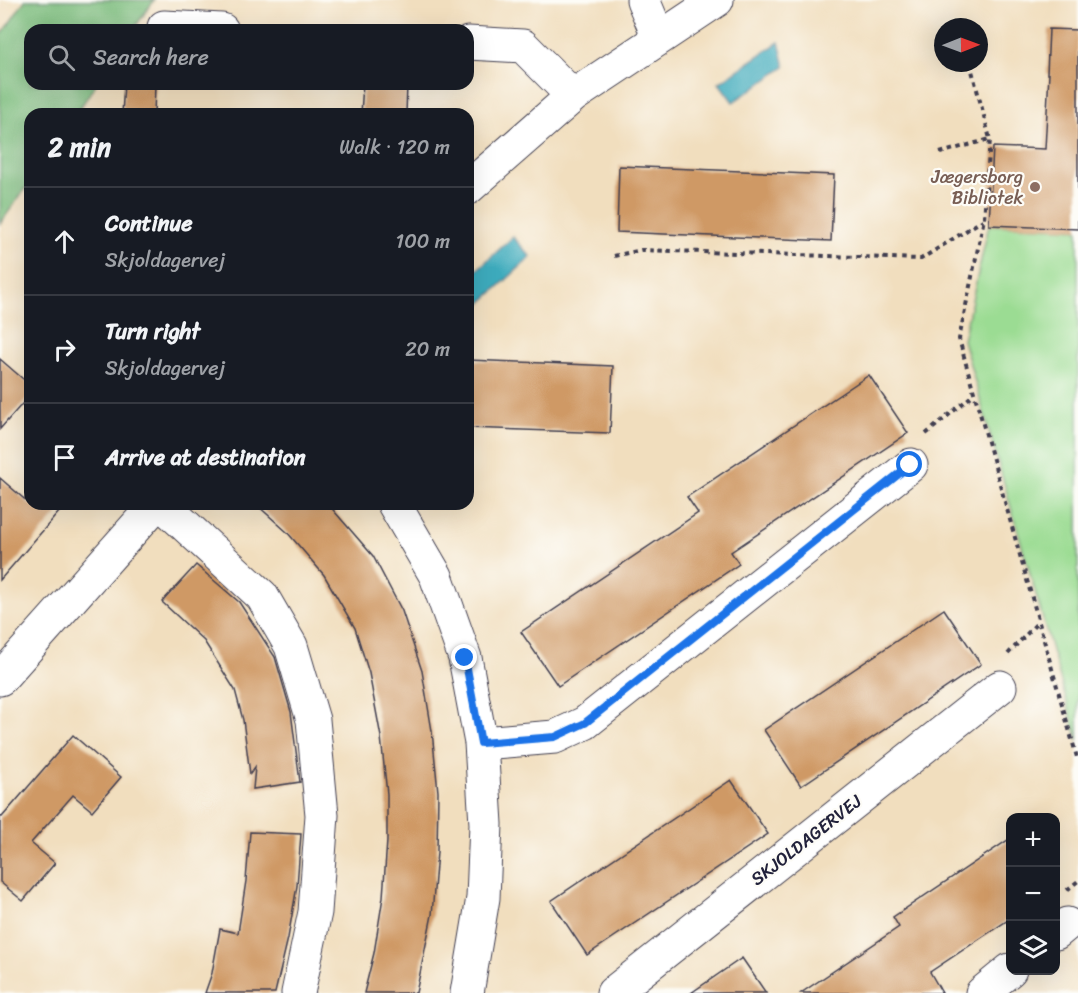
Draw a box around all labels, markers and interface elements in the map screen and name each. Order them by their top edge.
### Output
north arrow [934,18,988,72]
search box [24,24,474,90]
text: Search here [93,38,209,77]
icon: search [45,41,78,74]
text: 2 min [48,124,111,170]
text: Walk · 120 m [339,130,450,165]
place label: Jægersborg Bibliotek [930,161,1023,214]
marker: Jægersborg Bibliotek [1028,180,1042,194]
text: Continue [105,204,193,243]
text: 100 m [396,224,450,259]
icon: ahead [48,225,81,258]
text: Skjoldagervej [105,243,225,278]
text: Turn right [105,312,200,351]
text: 20 m [405,332,450,367]
icon: right [48,333,81,366]
text: Skjoldagervej [105,351,225,386]
text: Arrive at destination [105,438,306,477]
icon: arrive [48,441,81,474]
route start [896,451,922,477]
route end [451,644,477,670]
street label: SKJOLDAGERVEJ [743,786,869,894]
map controls [1006,813,1060,975]
button: + [1006,813,1060,867]
button: − [1006,867,1060,921]
button: layers [1006,921,1060,975]

